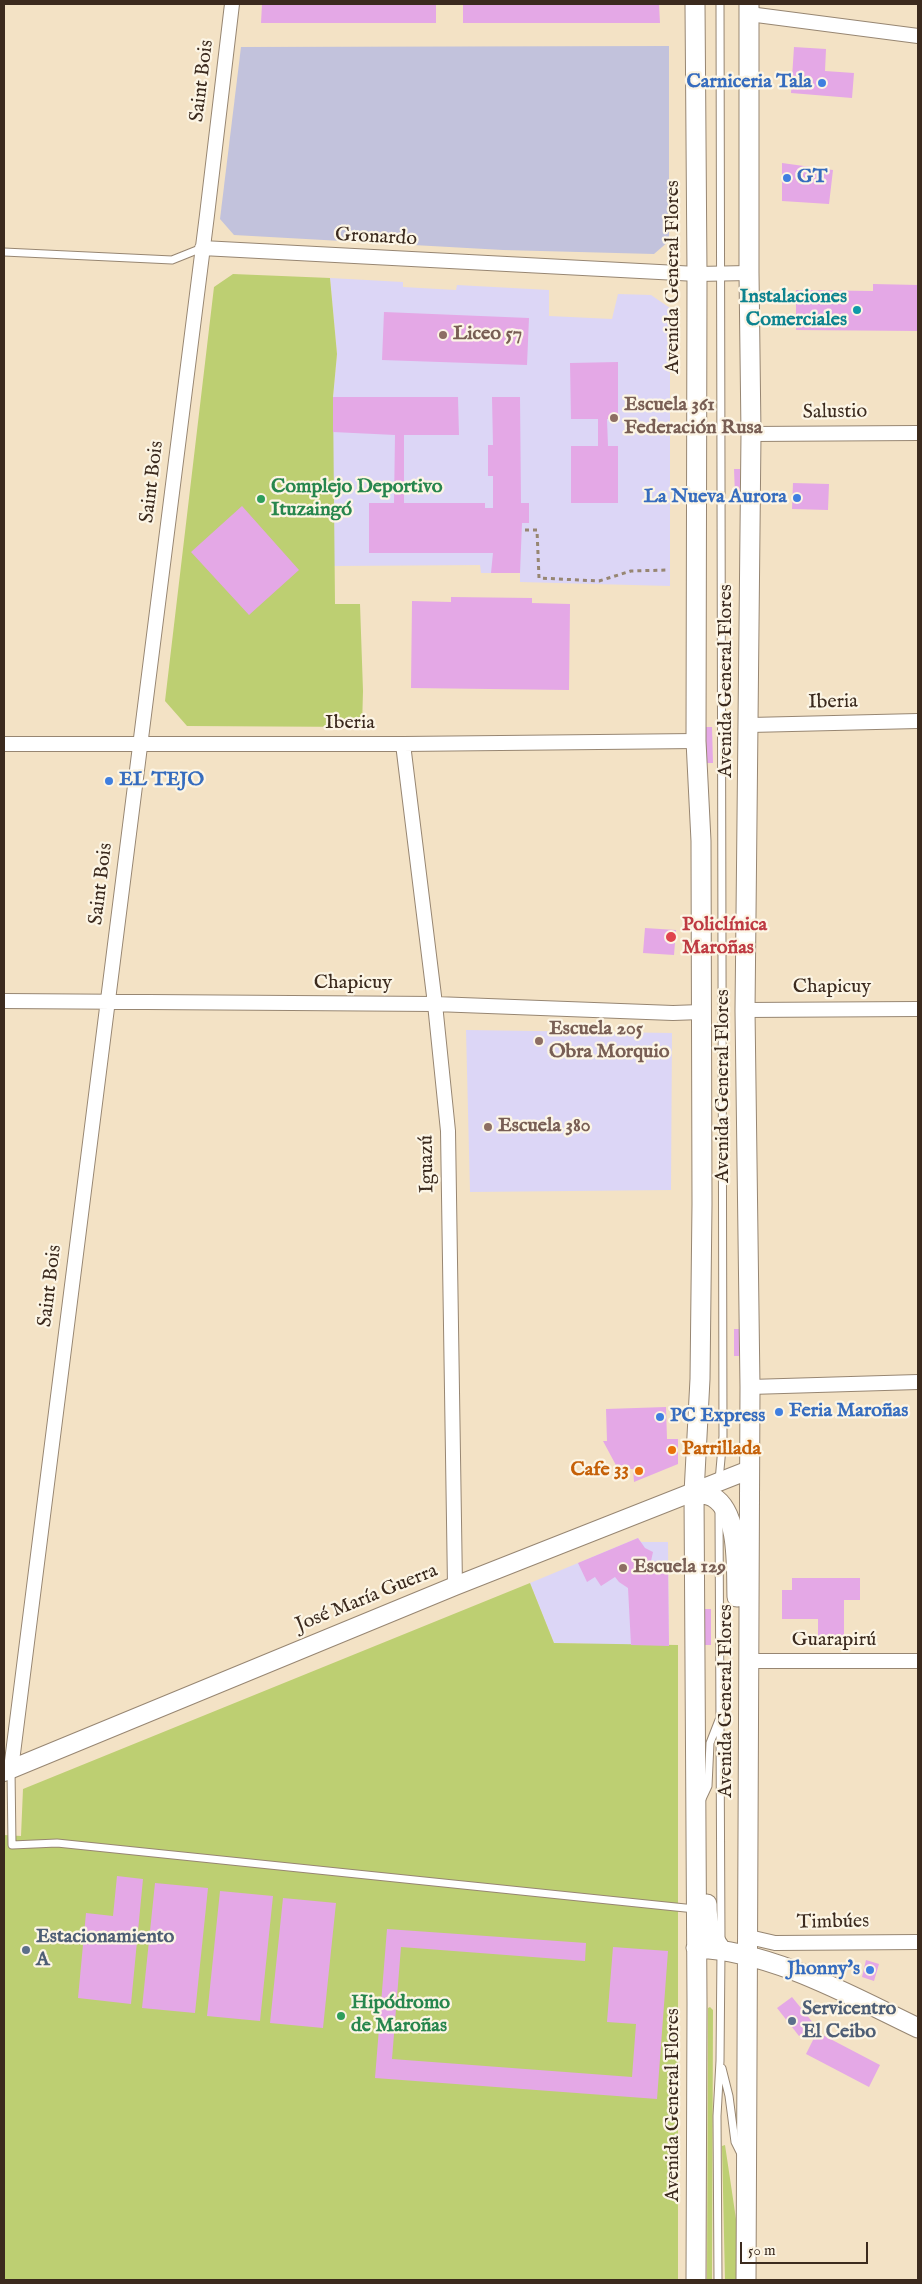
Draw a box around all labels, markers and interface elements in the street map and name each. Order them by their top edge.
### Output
street label: Saint Bois [186,39,220,123]
place label: Carniceria Tala [687,71,812,95]
marker: Carniceria Tala [816,77,828,89]
place label: GT [797,166,827,190]
marker: GT [781,172,793,184]
street label: Avenida General Flores [662,180,686,374]
street label: Gronardo [334,224,418,252]
place label: Instalaciones Comerciales [740,286,847,333]
marker: Instalaciones Comerciales [851,304,863,316]
place label: Liceo 57 [453,323,522,347]
marker: Liceo 57 [437,329,449,341]
place label: Escuela 361 Federación Rusa [624,394,762,441]
street label: Salustio [803,400,867,426]
marker: Escuela 361 Federación Rusa [608,412,620,424]
street label: Saint Bois [136,440,170,524]
place label: Complejo Deportivo Ituzaingó [271,476,442,523]
place label: La Nueva Aurora [644,486,787,510]
marker: La Nueva Aurora [791,492,803,504]
marker: Complejo Deportivo Ituzaingó [255,493,267,505]
street label: Avenida General Flores [715,584,739,778]
street label: Iberia [808,691,858,715]
street label: Iberia [325,712,375,736]
place label: EL TEJO [119,769,204,793]
marker: EL TEJO [103,775,115,787]
street label: Saint Bois [85,842,119,926]
place label: Policlínica Maroñas [682,914,767,961]
marker: Policlínica Maroñas [664,930,678,944]
street label: Chapicuy [314,972,392,996]
street label: Chapicuy [793,976,871,1000]
street label: Avenida General Flores [712,989,736,1183]
place label: Escuela 205 Obra Morquio [549,1018,669,1065]
marker: Escuela 205 Obra Morquio [533,1035,545,1047]
place label: Escuela 380 [498,1115,591,1139]
marker: Escuela 380 [482,1121,494,1133]
street label: Iguazú [415,1135,441,1193]
street label: Saint Bois [34,1244,68,1328]
place label: Feria Maroñas [789,1400,908,1424]
place label: PC Express [670,1405,765,1429]
marker: Feria Maroñas [773,1406,785,1418]
marker: PC Express [654,1411,666,1423]
place label: Parrillada [682,1438,761,1462]
marker: Parrillada [666,1444,678,1456]
place label: Cafe 33 [570,1459,629,1483]
marker: Cafe 33 [633,1465,645,1477]
place label: Escuela 129 [633,1556,726,1580]
street label: José María Guerra [293,1560,441,1638]
marker: Escuela 129 [617,1562,629,1574]
street label: Avenida General Flores [715,1604,739,1798]
street label: Guarapirú [792,1629,876,1653]
street label: Timbúes [797,1910,869,1936]
place label: Estacionamiento A [36,1926,174,1973]
marker: Estacionamiento A [20,1944,32,1956]
place label: Jhonny's [787,1958,860,1982]
marker: Jhonny's [864,1964,876,1976]
place label: Hipódromo de Maroñas [351,1992,450,2039]
place label: Servicentro El Ceibo [802,1998,896,2045]
street label: Avenida General Flores [662,2008,686,2202]
marker: Hipódromo de Maroñas [335,2010,347,2022]
marker: Servicentro El Ceibo [786,2015,798,2027]
scale bar [742,2232,870,2264]
text: 50 m [748,2241,776,2260]

